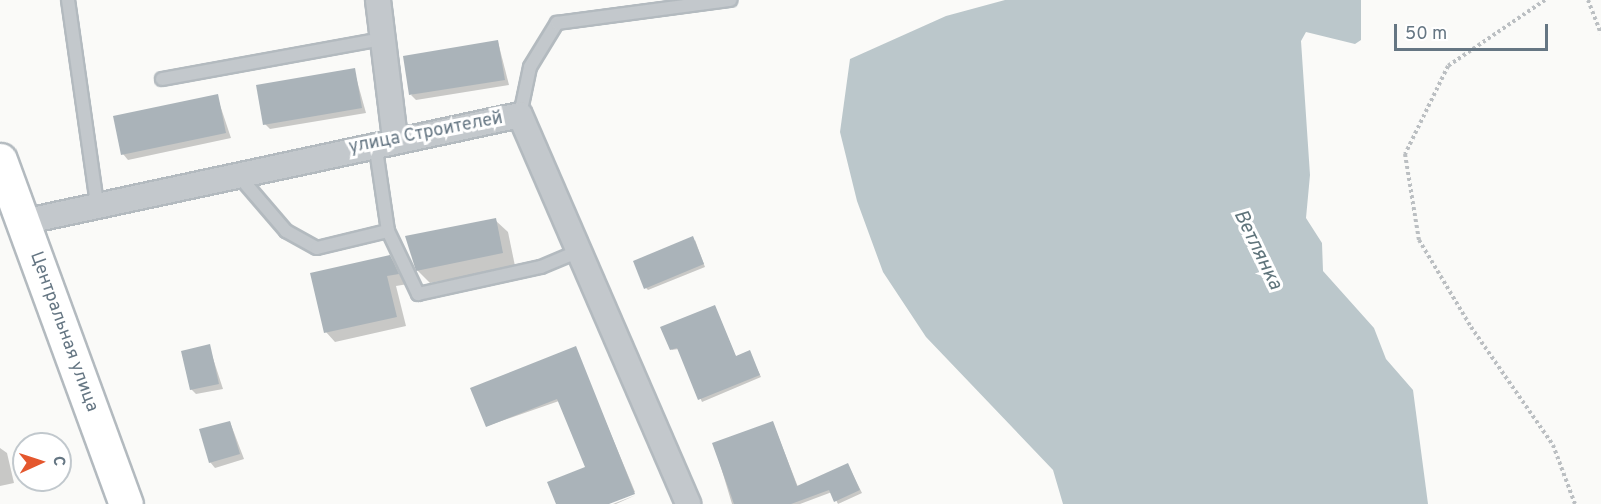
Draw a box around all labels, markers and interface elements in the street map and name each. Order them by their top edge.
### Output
scale bar [1397,12,1552,50]
text: 50 m [1405,23,1447,46]
street label: улица Строителей [347,108,505,160]
water label: Ветлянка [1227,206,1287,294]
street label: Центральная улица [24,249,102,415]
north arrow [12,432,72,492]
text: С [48,456,68,467]

